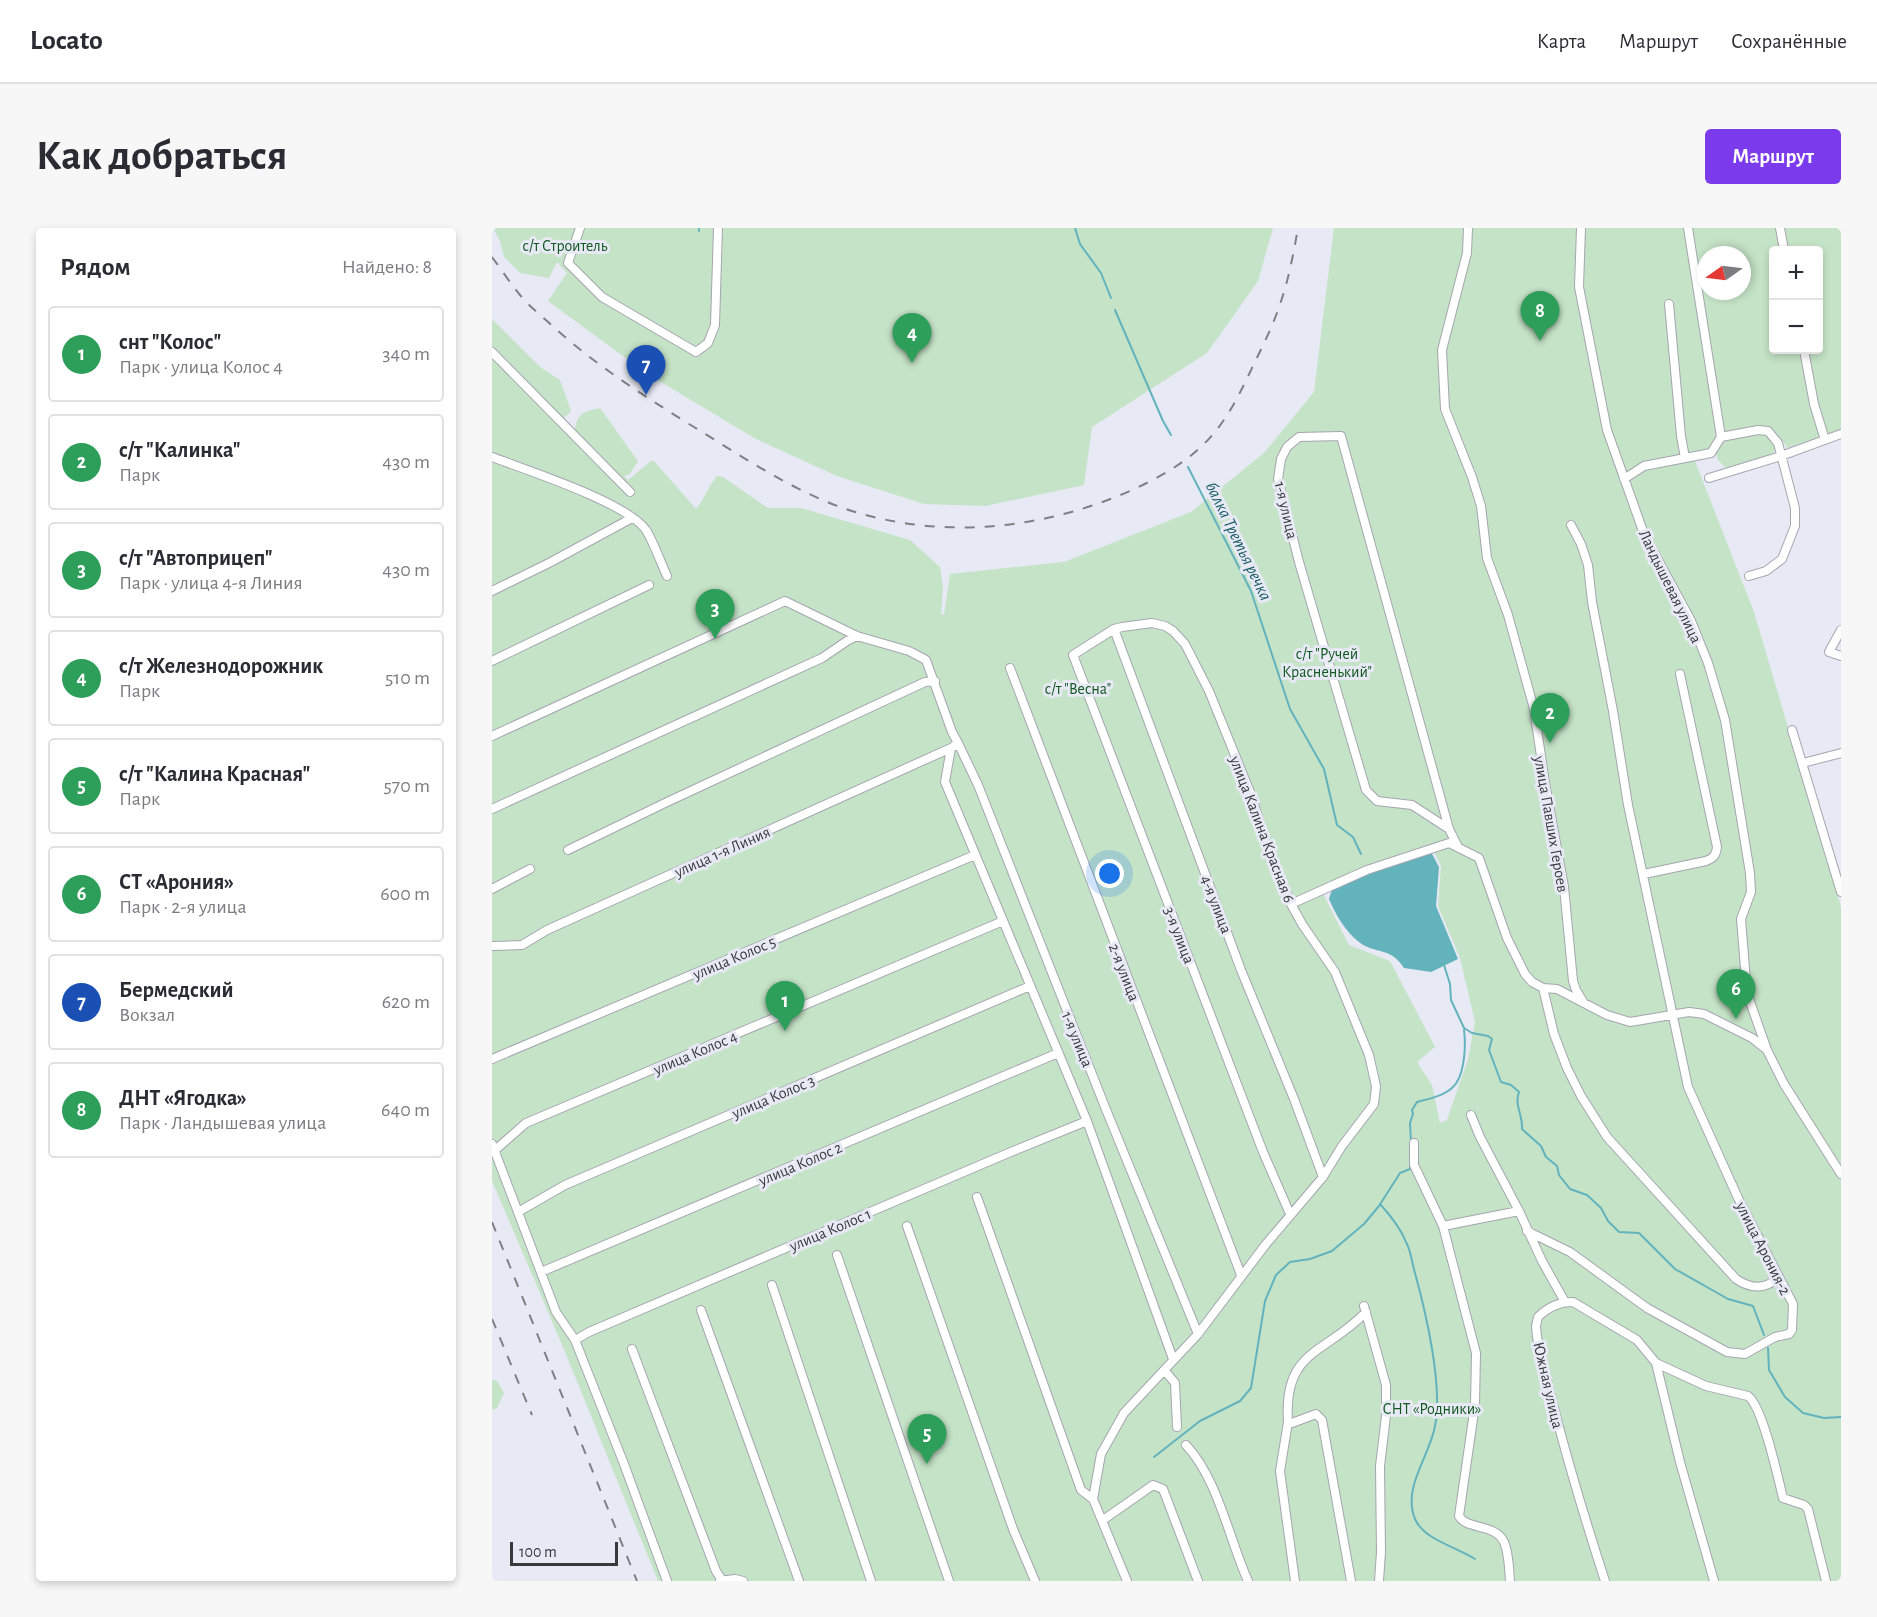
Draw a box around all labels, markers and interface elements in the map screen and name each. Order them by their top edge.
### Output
text: Locato [30,27,103,55]
text: Карта [1537,31,1586,52]
text: Маршрут [1619,31,1698,52]
text: Сохранённые [1731,31,1847,52]
button: Маршрут [1705,129,1841,184]
text: Как добраться [36,135,287,177]
park label: с/т Строитель [523,238,608,254]
north arrow [1697,246,1751,300]
map controls [1769,246,1823,354]
button: + [1769,246,1823,300]
text: Рядом [60,254,131,280]
text: Найдено: 8 [342,257,432,277]
pin: 8 [1520,291,1560,341]
button: − [1769,300,1823,354]
pin: 4 [892,314,932,363]
text: снт "Колос" [119,331,221,353]
text: 1 [78,344,85,364]
text: 340 m [382,344,430,364]
pin: 7 [626,346,666,395]
text: Парк · улица Колос 4 [119,357,283,377]
text: с/т "Калинка" [119,439,241,461]
text: 2 [77,452,86,472]
text: 430 m [382,452,430,472]
text: Парк [119,465,160,485]
water label: балка Третья речка [1202,479,1275,604]
street label: 1-я улица [1271,480,1300,541]
street label: Ландышевая улица [1635,527,1704,646]
text: с/т "Автоприцеп" [119,547,273,569]
text: 3 [77,560,86,580]
text: 430 m [382,560,430,580]
text: Парк · улица 4-я Линия [119,573,303,593]
pin: 3 [696,590,734,639]
park label: с/т "Ручей Красненький" [1282,646,1372,680]
text: с/т Железнодорожник [119,655,323,677]
text: 4 [76,668,87,688]
text: 510 m [385,668,430,688]
text: Парк [119,681,160,701]
park label: с/т "Весна" [1045,681,1111,697]
pin: 2 [1530,694,1570,743]
street label: улица Калина Красная 6 [1225,753,1297,905]
street label: улица Павших Героев [1530,754,1571,894]
text: с/т "Калина Красная" [119,763,310,785]
text: 5 [77,776,86,796]
text: 570 m [383,776,430,796]
text: Парк [119,789,160,809]
street label: улица 1-я Линия [671,824,773,881]
your location [1095,859,1124,888]
text: СТ «Арония» [119,871,234,893]
street label: 4-я улица [1197,873,1234,936]
text: 6 [77,884,86,904]
text: 600 m [380,884,430,904]
text: Парк · 2-я улица [119,897,247,917]
street label: 3-я улица [1160,905,1197,966]
street label: улица Колос 5 [690,933,779,984]
street label: 2-я улица [1105,941,1142,1004]
pin: 6 [1716,970,1756,1019]
text: Бермедский [119,979,234,1001]
pin: 1 [766,982,804,1031]
text: 7 [77,992,86,1012]
text: 620 m [382,992,430,1012]
text: Вокзал [119,1005,175,1025]
street label: 1-я улица [1058,1009,1095,1070]
street label: улица Колос 4 [650,1028,740,1079]
street label: улица Колос 3 [729,1072,817,1123]
text: ДНТ «Ягодка» [119,1087,247,1109]
text: 8 [77,1100,86,1120]
text: 640 m [381,1100,430,1120]
text: Парк · Ландышевая улица [119,1113,326,1133]
street label: улица Колос 2 [755,1139,845,1190]
street label: улица Арония-2 [1732,1199,1793,1298]
street label: улица Колос 1 [786,1206,874,1256]
street label: Южная улица [1529,1340,1566,1430]
park label: СНТ «Родники» [1383,1401,1481,1417]
pin: 5 [908,1414,946,1464]
scale bar [510,1539,618,1566]
text: 100 m [519,1544,557,1560]

